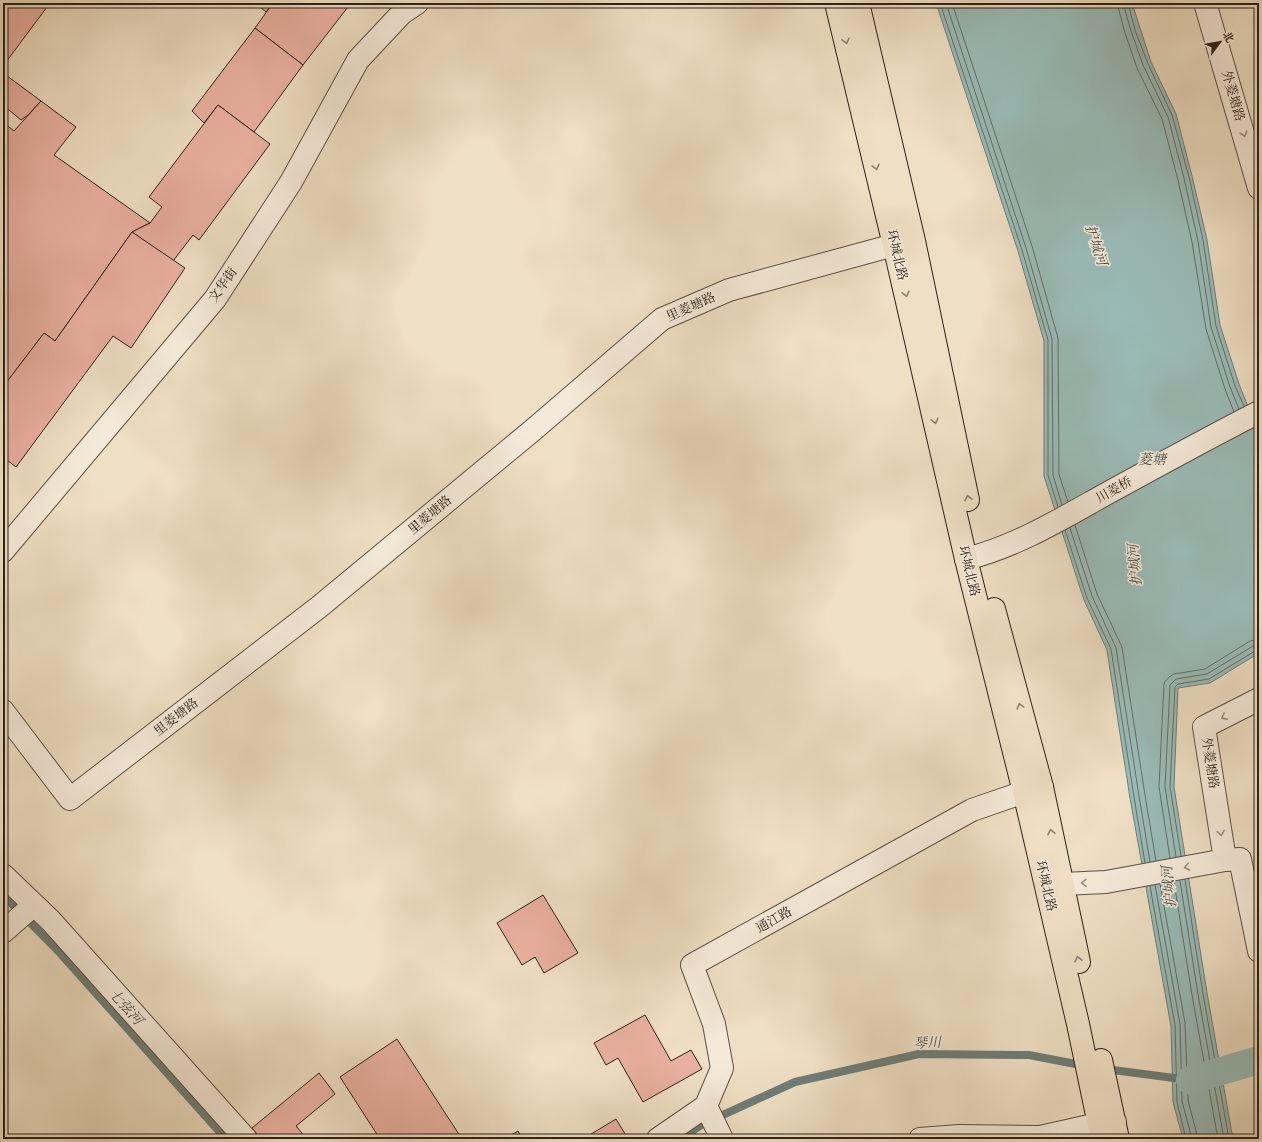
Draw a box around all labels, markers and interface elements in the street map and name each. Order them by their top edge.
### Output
north arrow [1200,22,1240,62]
text: 北 [1220,29,1236,45]
one-way arrow [841,38,849,44]
street label: 外菱塘路 [1218,69,1248,123]
one-way arrow [1239,131,1248,138]
one-way arrow [871,164,879,171]
water label: 护城河 [1081,222,1112,270]
street label: 环城北路 [883,228,911,282]
street label: 文华街 [205,264,241,306]
street label: 里菱塘路 [664,289,718,325]
one-way arrow [901,291,909,297]
one-way arrow [930,417,938,424]
water label: 菱塘 [1138,451,1168,468]
street label: 川菱桥 [1093,474,1135,506]
street label: 里菱塘路 [405,492,455,538]
one-way arrow [964,495,972,502]
water label: 护城河 [1124,540,1145,587]
street label: 环城北路 [955,544,983,598]
street label: 里菱塘路 [151,695,201,739]
one-way arrow [1016,703,1025,710]
one-way arrow [1221,712,1228,720]
street label: 外菱塘路 [1198,736,1222,790]
one-way arrow [1048,829,1056,835]
one-way arrow [1216,830,1225,836]
street label: 环城北路 [1032,859,1060,913]
water label: 护城河 [1158,862,1180,909]
one-way arrow [1184,862,1190,871]
one-way arrow [1081,879,1087,887]
street label: 通江路 [753,904,795,936]
one-way arrow [1075,956,1083,962]
water label: 七弦河 [106,986,148,1031]
water label: 琴川 [913,1034,943,1052]

